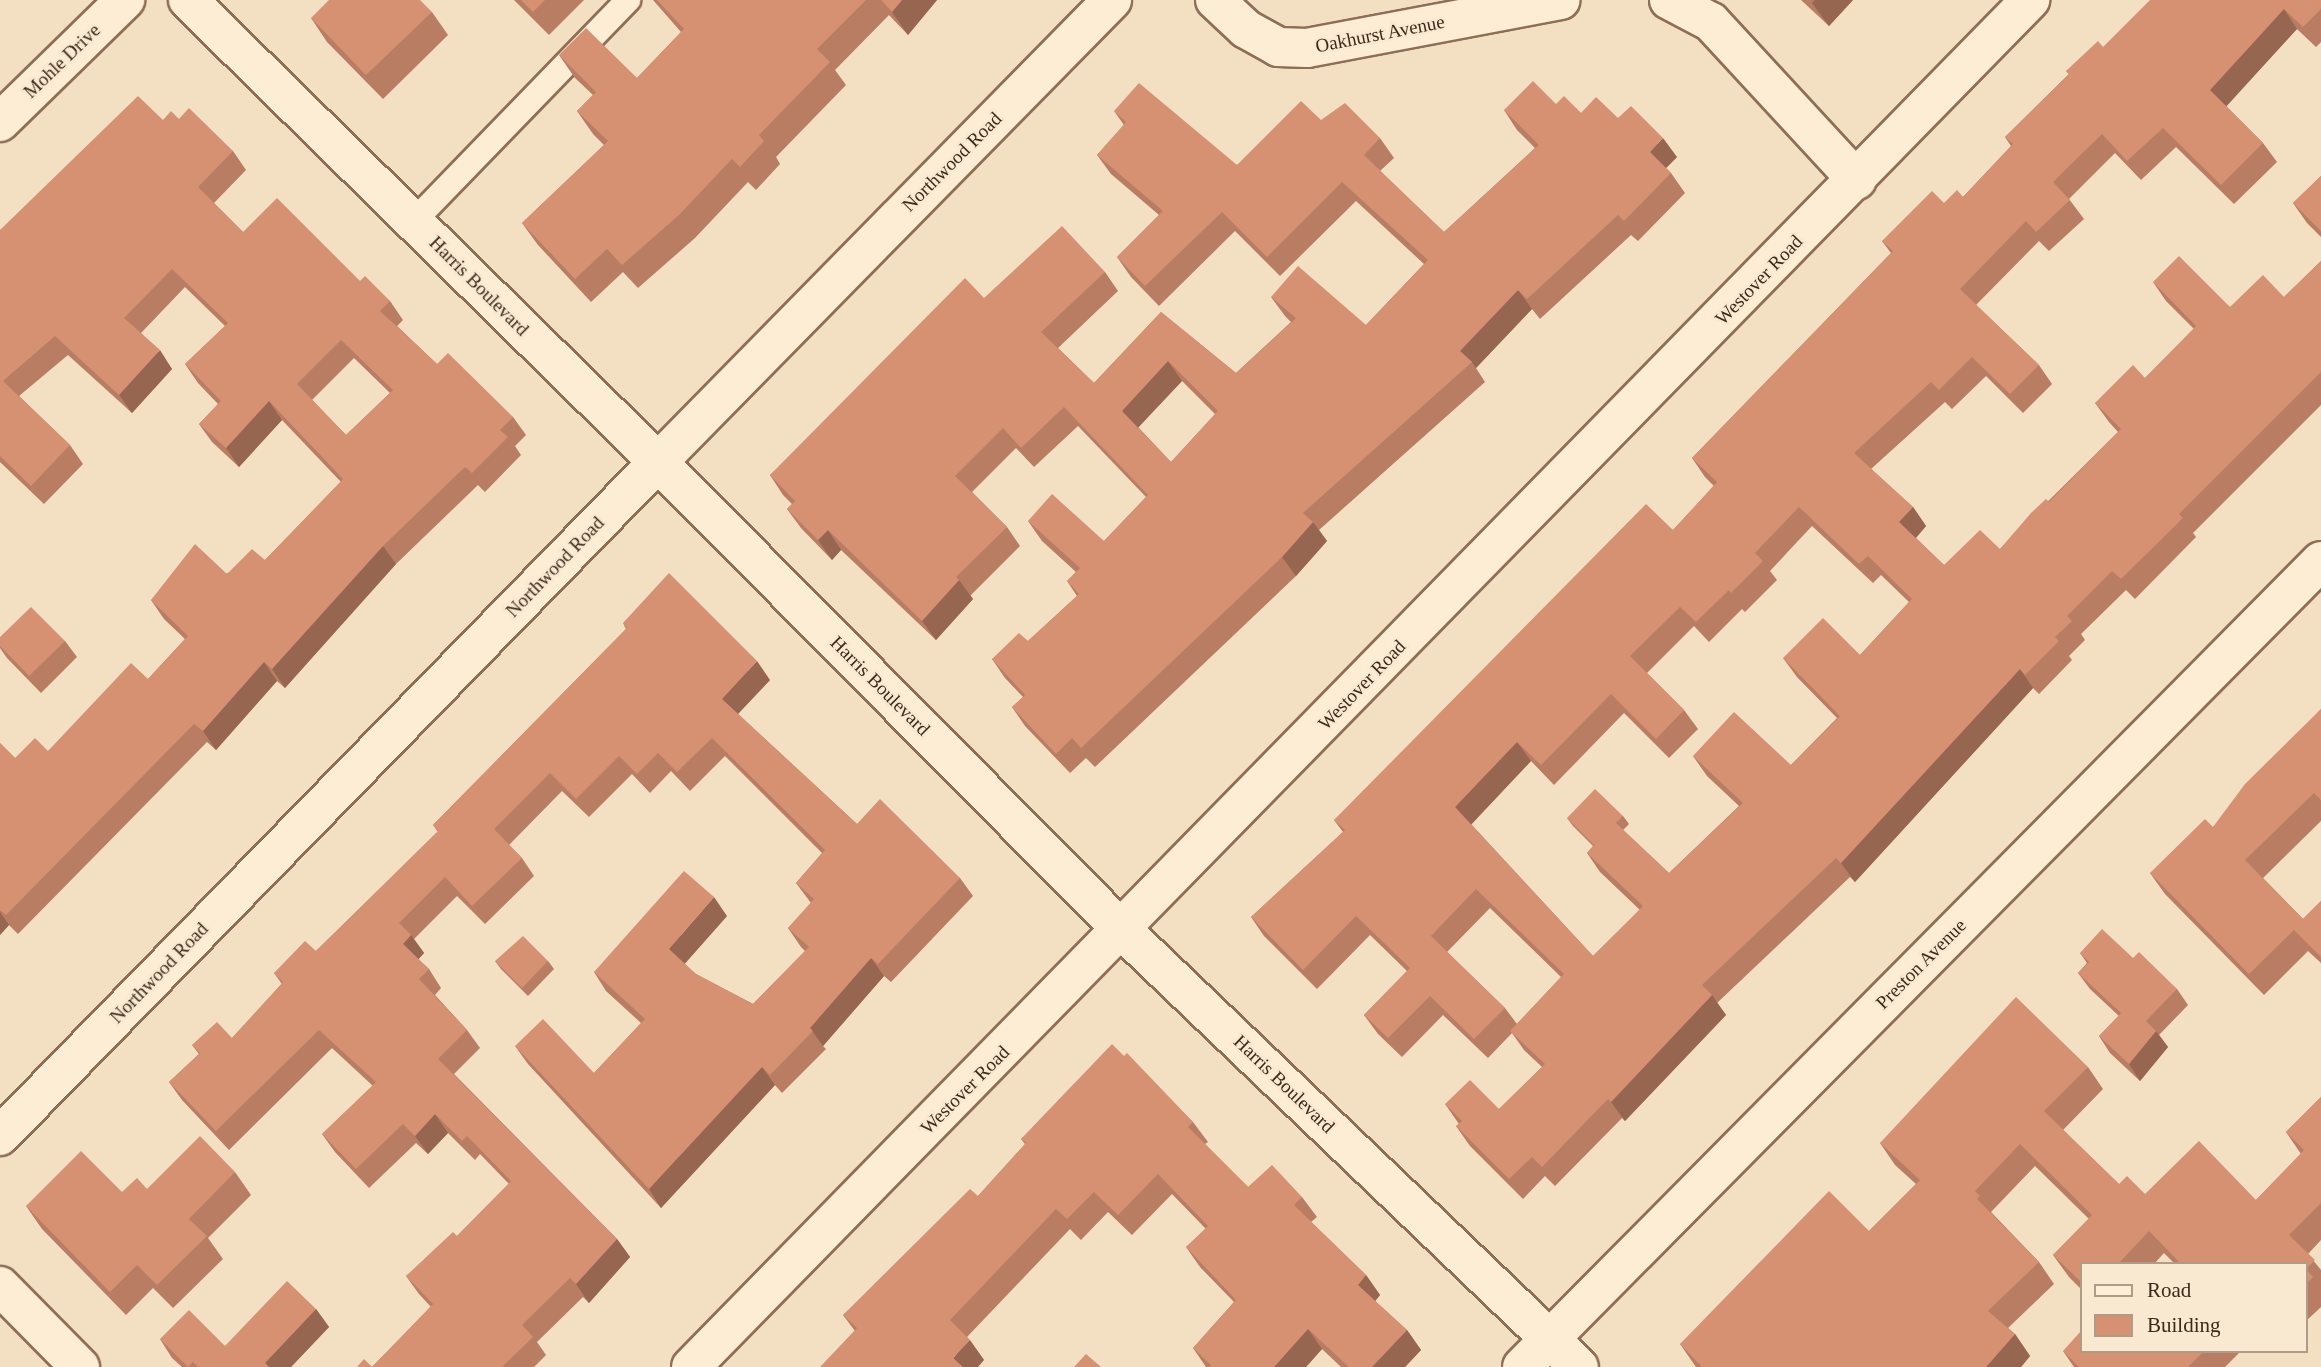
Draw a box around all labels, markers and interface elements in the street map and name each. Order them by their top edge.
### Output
street label: Oakhurst Avenue [1313,10,1447,58]
street label: Mohle Drive [19,19,105,103]
street label: Northwood Road [897,107,1007,217]
street label: Westover Road [1710,230,1808,330]
street label: Harris Boulevard [424,231,534,341]
street label: Northwood Road [501,512,609,622]
street label: Harris Boulevard [825,631,935,741]
street label: Westover Road [1313,635,1411,735]
street label: Preston Avenue [1871,914,1971,1014]
street label: Northwood Road [105,918,213,1028]
street label: Harris Boulevard [1229,1030,1339,1138]
street label: Westover Road [916,1041,1014,1139]
legend [2080,1262,2307,1353]
text: Road [2147,1278,2191,1302]
text: Building [2147,1313,2221,1337]

